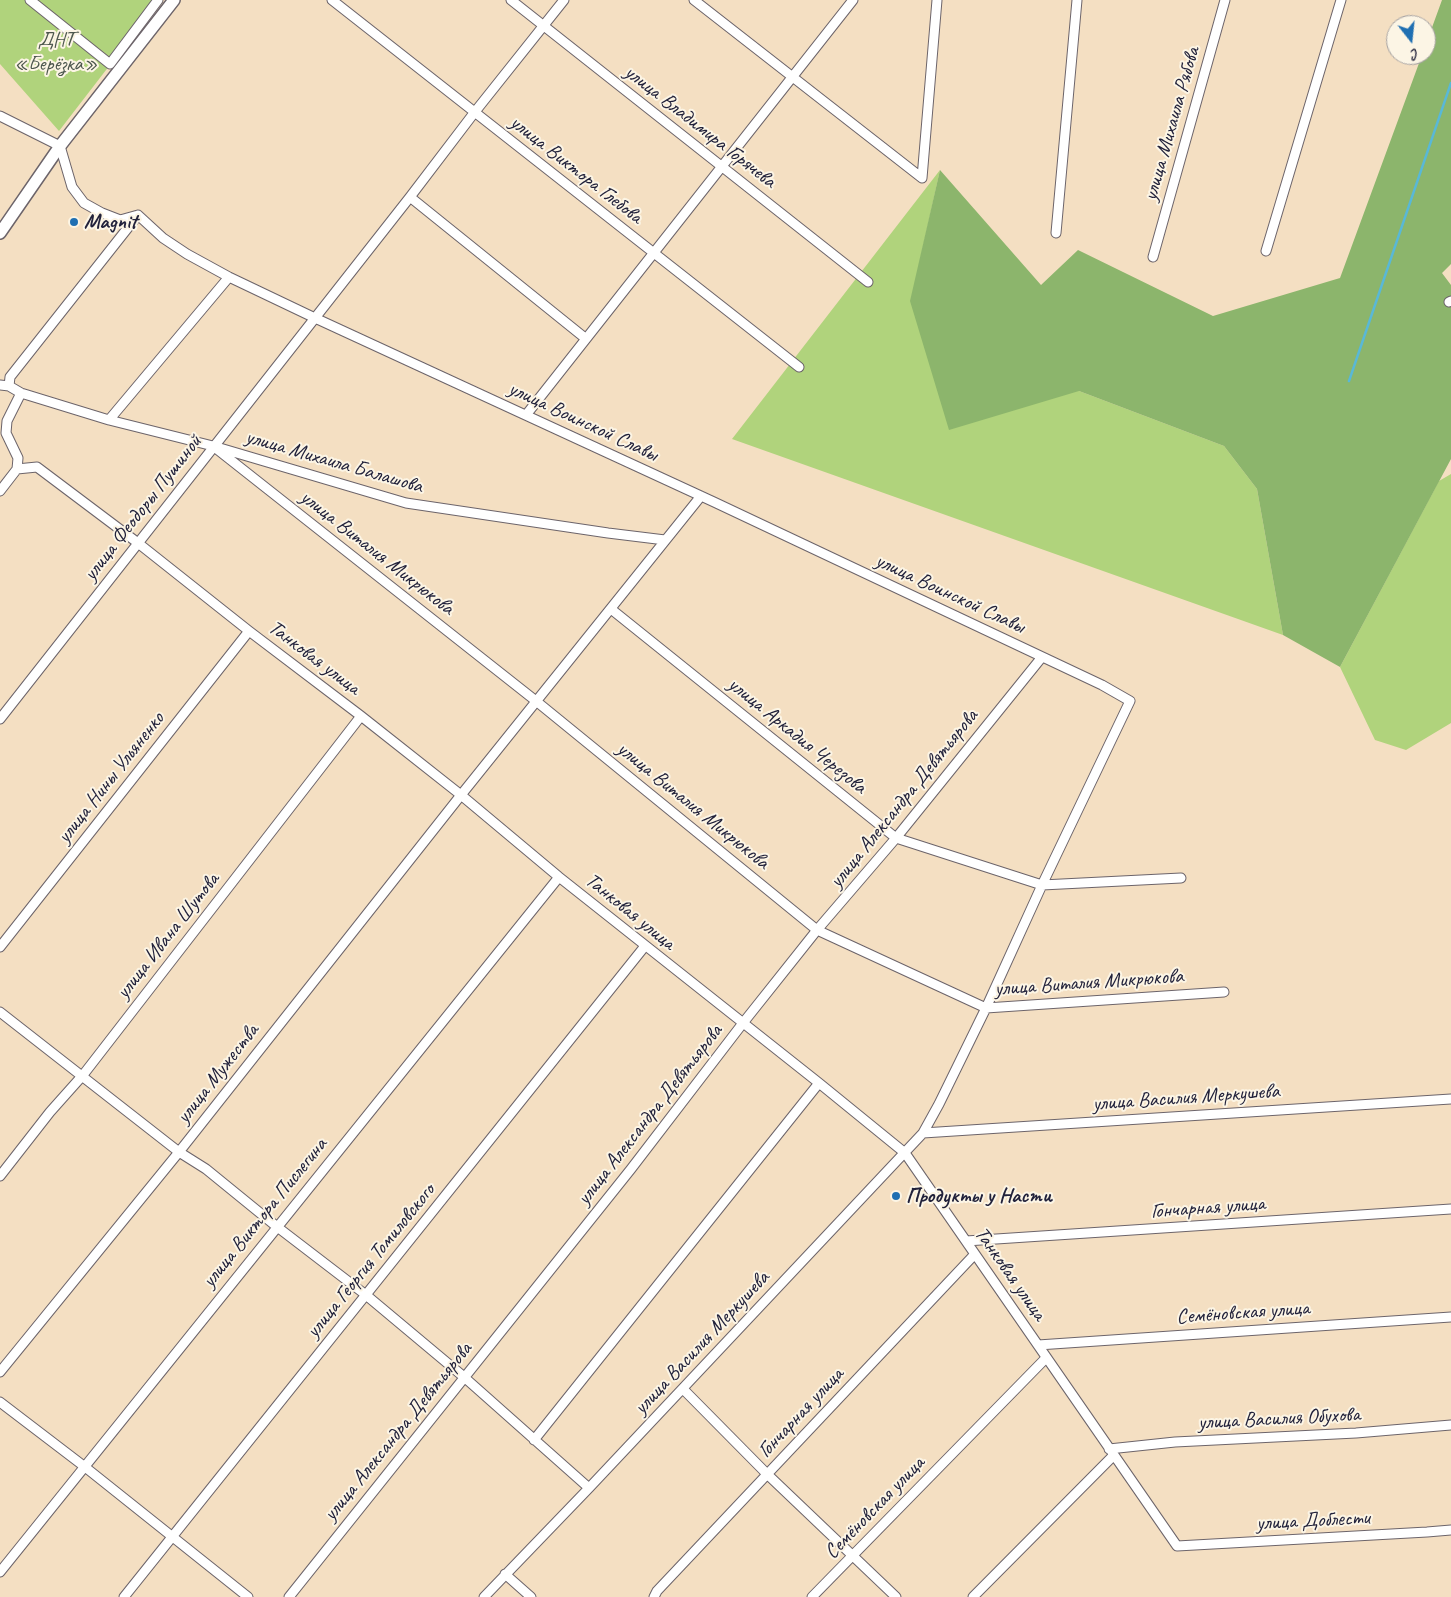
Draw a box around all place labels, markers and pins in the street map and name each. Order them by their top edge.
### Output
place label: Magnit [84,209,137,235]
marker: Magnit [68,216,80,228]
place label: Продукты у Насти [906,1183,1052,1209]
marker: Продукты у Насти [890,1190,902,1202]

